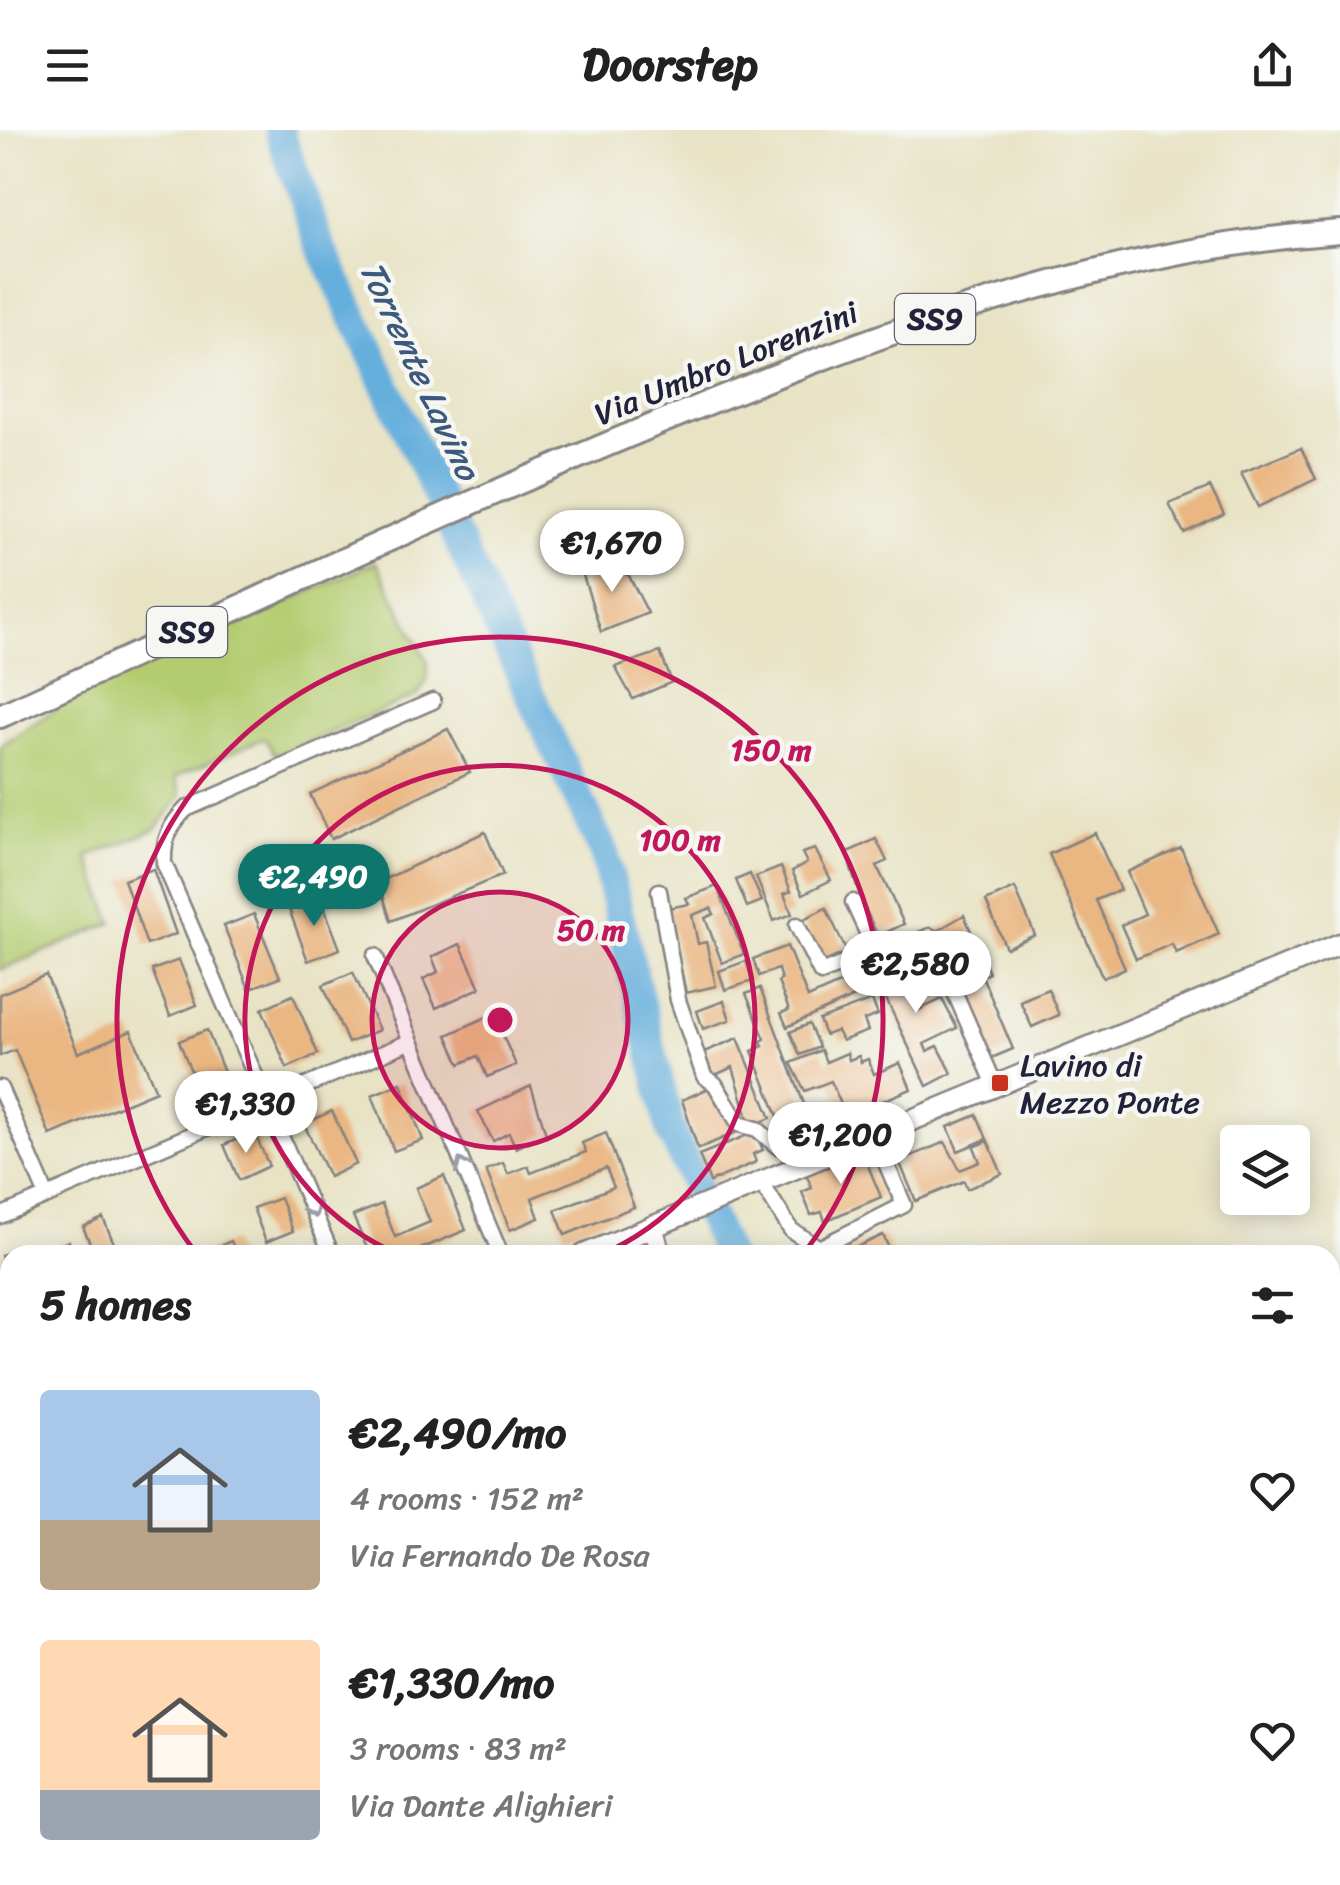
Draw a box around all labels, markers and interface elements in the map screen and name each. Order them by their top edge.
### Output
text: Doorstep [582,25,758,105]
icon: menu [40,38,95,93]
icon: share [1245,38,1300,93]
water label: Torrente Lavino [342,249,499,493]
street label: Via Umbro Lorenzini [586,284,868,442]
road number: SS9 [895,294,975,344]
pin: €1,670 [531,510,693,595]
text: €1,670 [562,514,662,571]
road number: SS9 [147,607,227,657]
text: 150 m [731,723,812,777]
text: 100 m [639,813,721,867]
pin: €2,490 [233,844,395,929]
text: €2,490 [260,848,368,905]
text: 50 m [557,903,625,957]
pin: €2,580 [835,931,997,1016]
text: €2,580 [862,935,970,992]
centre of rings [482,1002,518,1038]
place label: Lavino di Mezzo Ponte [1020,1037,1200,1131]
pin: €1,330 [165,1071,327,1156]
marker: Lavino di Mezzo Ponte [989,1072,1011,1094]
text: €1,330 [197,1075,295,1132]
pin: €1,200 [760,1102,922,1187]
text: €1,200 [790,1106,892,1163]
map controls [1220,1125,1310,1215]
button: layers [1220,1125,1310,1215]
one-way arrow [454,1158,474,1175]
one-way arrow [301,1201,321,1219]
text: 5 homes [40,1268,191,1342]
icon: filters [1245,1278,1300,1333]
text: €2,490/mo [350,1396,566,1470]
icon: home [120,1430,240,1550]
icon: heart [1245,1463,1300,1518]
text: 4 rooms · 152 m² [350,1470,584,1527]
text: Via Fernando De Rosa [350,1527,650,1584]
text: €1,330/mo [350,1646,554,1720]
icon: home [120,1680,240,1800]
icon: heart [1245,1713,1300,1768]
text: 3 rooms · 83 m² [350,1720,567,1777]
text: Via Dante Alighieri [350,1777,613,1834]

